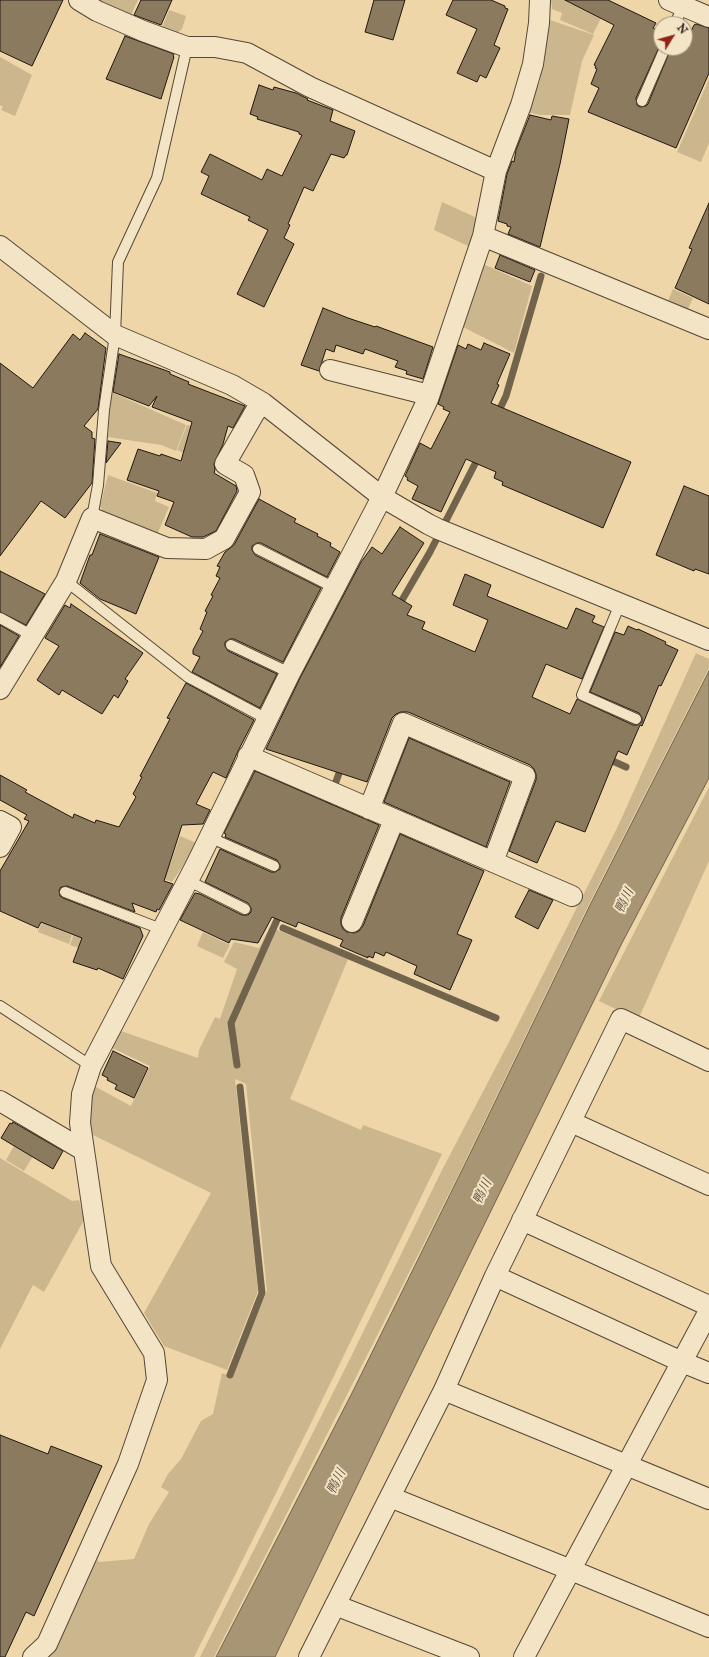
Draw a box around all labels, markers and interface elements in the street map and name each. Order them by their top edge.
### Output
north arrow [653,16,693,56]
text: N [674,21,690,37]
water label: 鴨川 [612,886,638,916]
water label: 鴨川 [470,1177,496,1207]
water label: 鴨川 [324,1467,350,1497]

